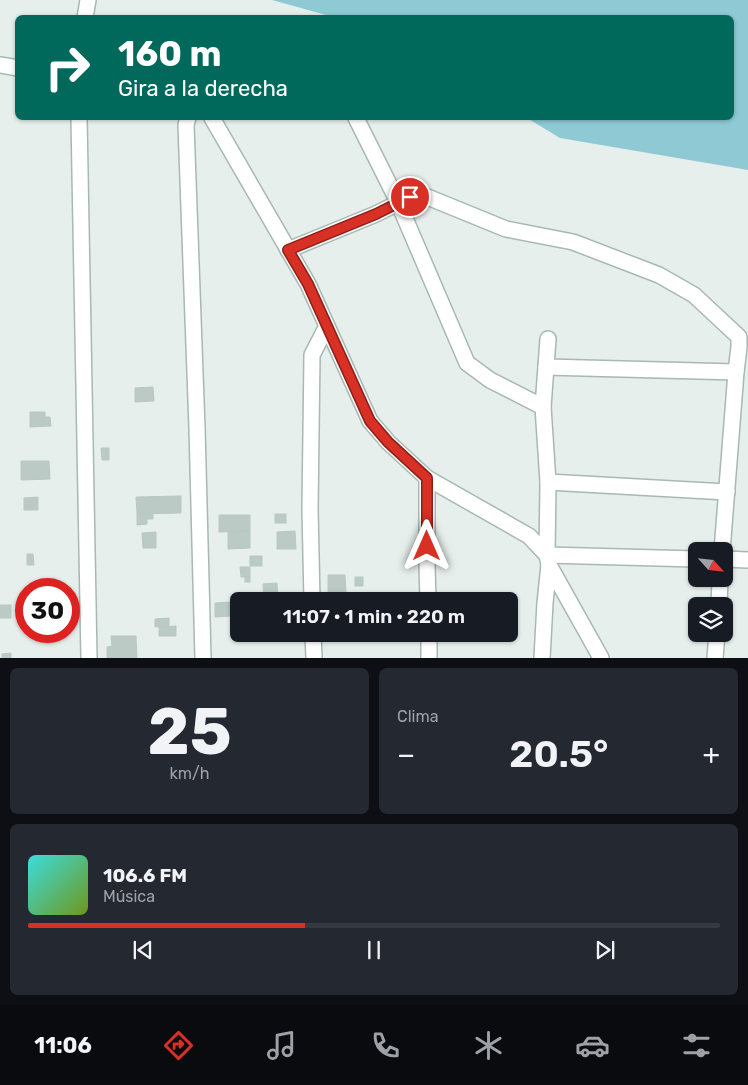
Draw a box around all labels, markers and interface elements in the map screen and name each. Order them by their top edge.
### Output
text: 160 m [118,33,222,75]
icon: right [35,35,100,100]
text: Gira a la derecha [118,75,288,102]
pin [389,176,431,218]
icon: arrive [396,183,424,211]
position arrow [400,519,452,571]
north arrow [688,542,732,588]
map controls [688,542,733,642]
speed limit sign: 30 [15,578,80,643]
button: layers [688,597,733,642]
text: 11:07 · 1 min · 220 m [283,605,465,628]
text: 25 [147,693,232,770]
text: Clima [397,707,438,726]
text: 20.5° [509,731,608,777]
text: − [397,738,415,771]
text: + [703,738,720,771]
text: km/h [170,764,209,783]
text: 106.6 FM [103,864,187,887]
text: Música [103,887,155,906]
icon: previous [129,936,157,964]
icon: pause [360,936,388,964]
icon: next [591,936,619,964]
icon: directions [161,1028,196,1063]
icon: music [264,1028,299,1063]
icon: phone [368,1028,403,1063]
icon: climate [471,1028,506,1063]
icon: car [575,1028,610,1063]
icon: filters [679,1028,714,1063]
text: 11:06 [34,1032,92,1059]

